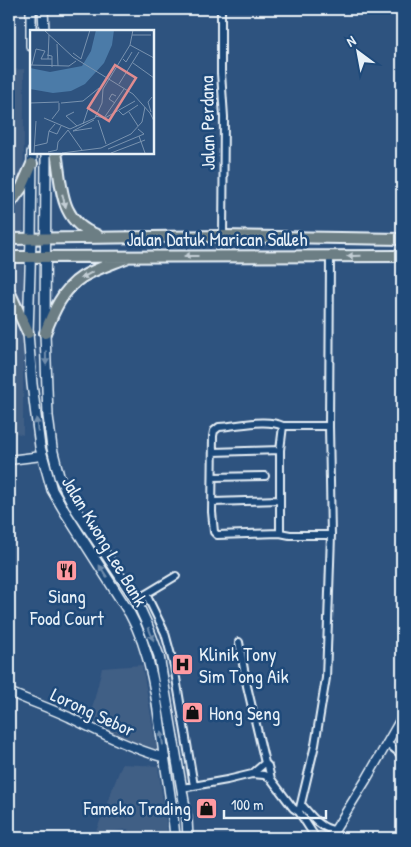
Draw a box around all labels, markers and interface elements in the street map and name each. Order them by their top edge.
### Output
north arrow [334,28,384,78]
inset map [30,30,154,154]
text: N [343,30,360,51]
street label: Jalan Perdana [193,75,221,171]
one-way arrow [60,193,68,208]
street label: Jalan Datuk Marican Salleh [127,226,307,252]
one-way arrow [183,252,199,260]
one-way arrow [345,252,361,260]
one-way arrow [79,271,94,279]
one-way arrow [42,350,50,366]
one-way arrow [33,416,41,432]
street label: Jalan Kwong Lee Bank [56,471,154,611]
restaurant icon: Siang Food Court [55,558,79,582]
one-way arrow [98,564,107,578]
place label: Siang Food Court [29,583,104,631]
one-way arrow [147,627,155,641]
place label: Klinik Tony Sim Tong Aik [199,641,289,689]
hospital icon: Klinik Tony Sim Tong Aik [171,653,195,677]
street label: Lorong Sebor [47,681,140,743]
place label: Hong Seng [209,700,280,726]
shop icon: Hong Seng [181,701,205,725]
one-way arrow [158,730,166,746]
scale bar [224,787,326,819]
text: 100 m [231,794,264,815]
place label: Fameko Trading [83,795,191,821]
shop icon: Fameko Trading [195,796,219,820]

